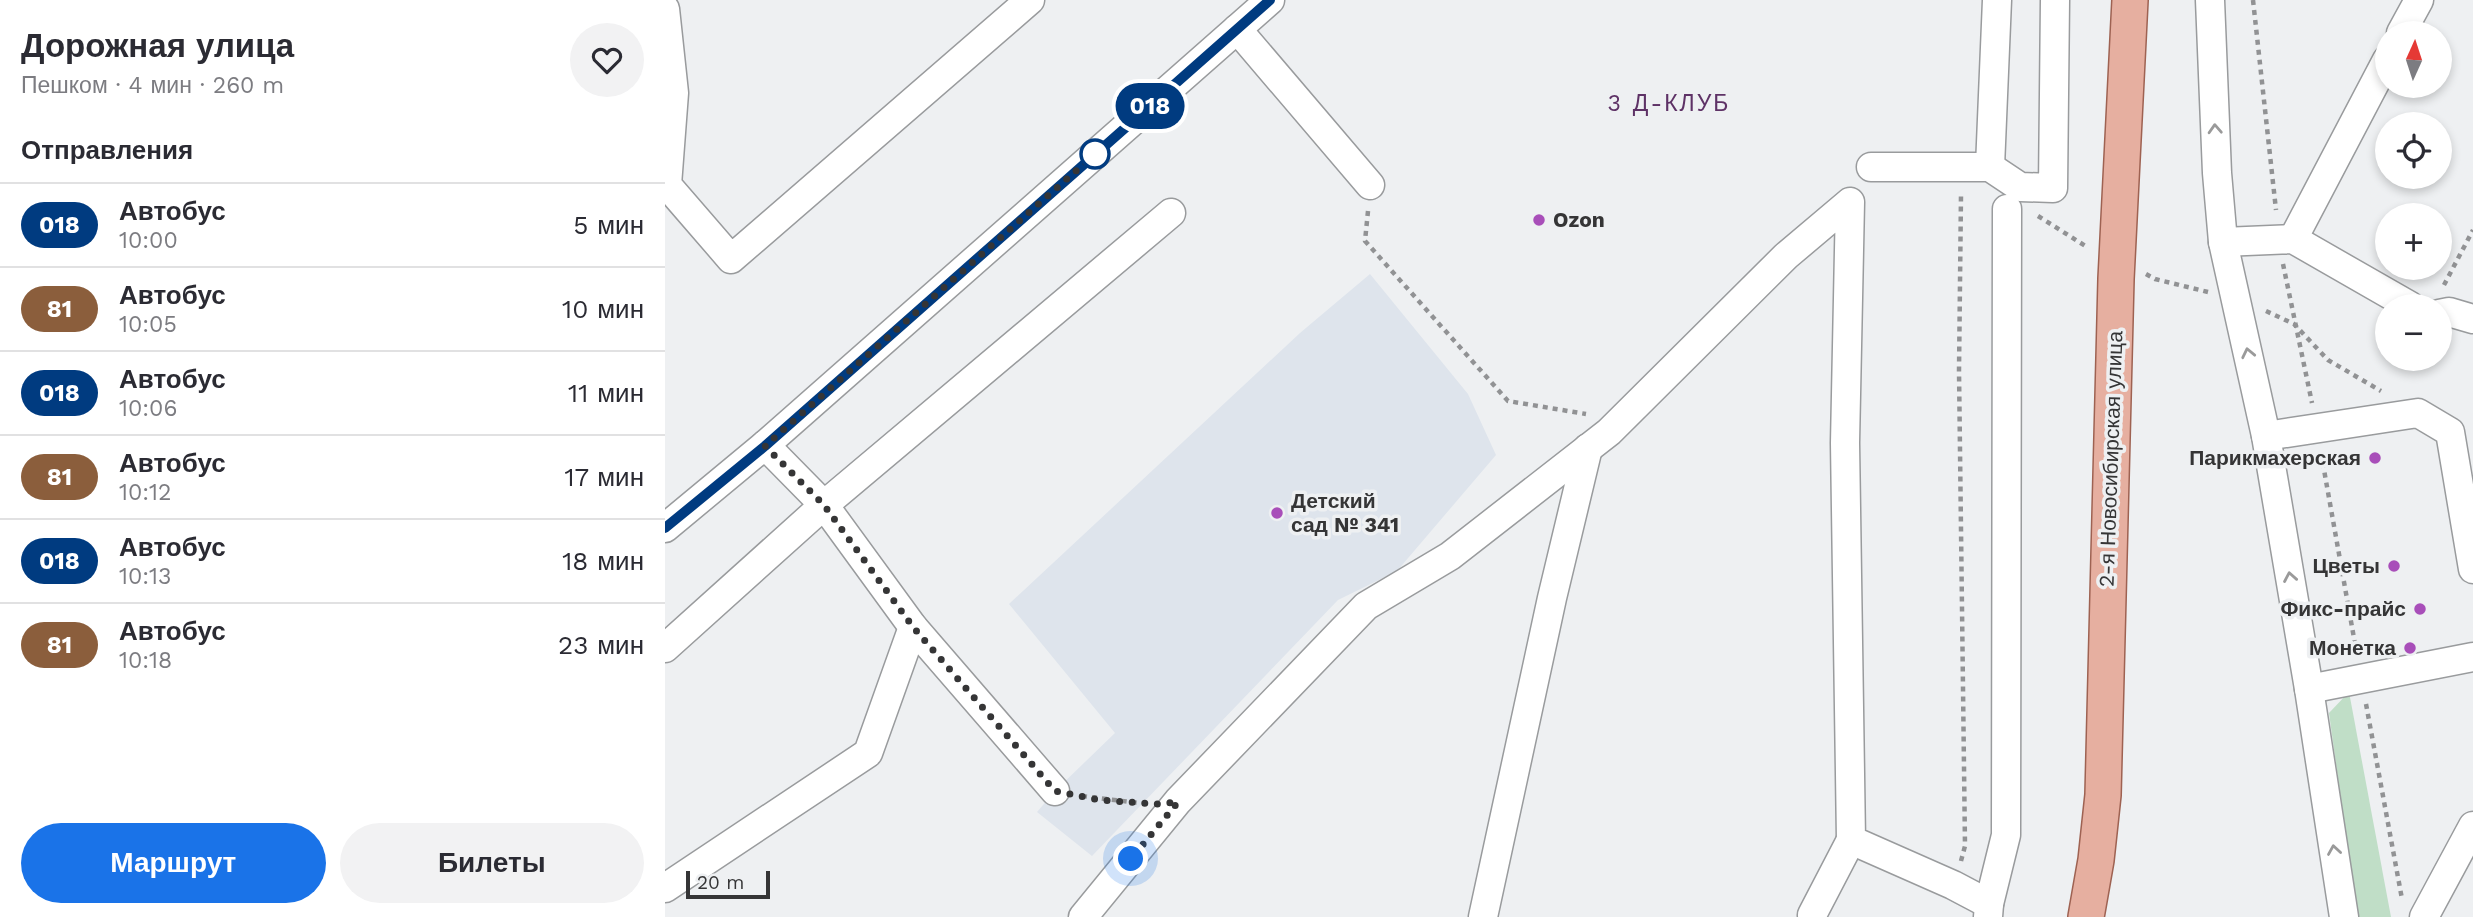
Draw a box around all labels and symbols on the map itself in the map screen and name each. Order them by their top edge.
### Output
north arrow [2375,21,2452,98]
line badge: 018 [1110,83,1190,129]
district label: 3 Д-КЛУБ [1608,90,1730,117]
one-way arrow [2208,123,2223,134]
unlabelled marker [1080,139,1110,169]
place label: Ozon [1553,207,1605,232]
marker: Ozon [1531,212,1547,228]
street label: 2-я Новосибирская улица [2094,330,2127,587]
one-way arrow [2241,347,2256,359]
place label: Парикмахерская [2189,445,2361,470]
marker: Парикмахерская [2367,450,2383,466]
place label: Детский сад № 341 [1291,488,1399,537]
marker: Детский сад № 341 [1269,505,1285,521]
place label: Цветы [2312,553,2380,578]
marker: Цветы [2386,558,2402,574]
one-way arrow [2283,571,2298,583]
place label: Фикс-прайс [2280,596,2406,621]
marker: Фикс-прайс [2412,601,2428,617]
place label: Монетка [2309,635,2396,660]
marker: Монетка [2402,640,2418,656]
your location [1113,841,1148,876]
one-way arrow [2327,844,2342,855]
scale bar [686,868,770,900]

